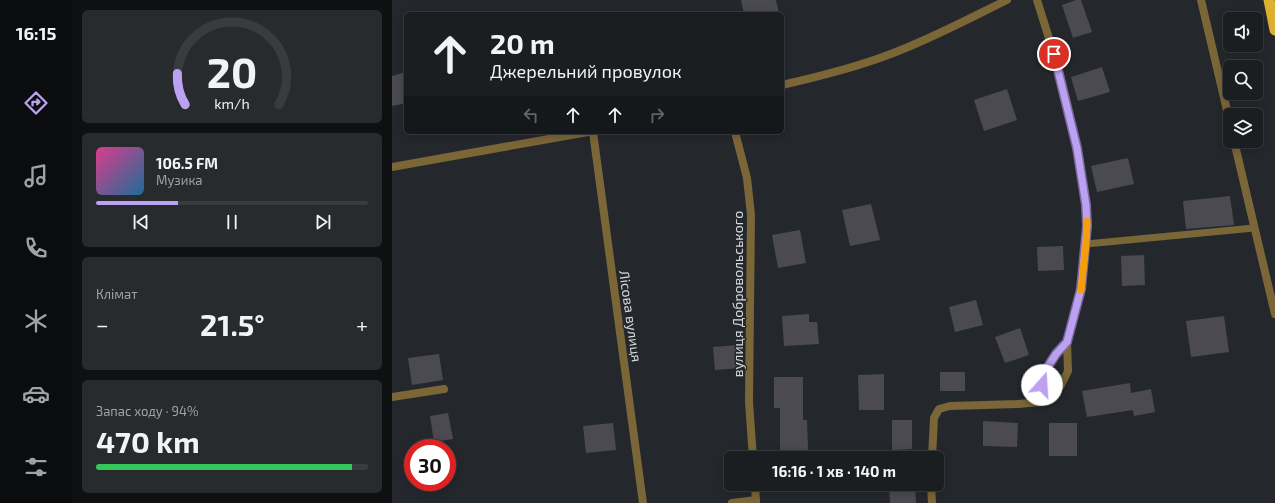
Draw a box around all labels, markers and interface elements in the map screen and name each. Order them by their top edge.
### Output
map controls [1223,12,1263,148]
button: sound [1223,12,1263,52]
text: 16:15 [16,22,56,44]
text: 20 m [490,26,555,60]
icon: ahead [424,28,476,80]
pin [1037,37,1071,71]
icon: arrive [1043,43,1065,65]
text: 20 [207,45,257,95]
text: Джерельний провулок [490,60,682,82]
button: search [1223,60,1263,100]
icon: directions [22,89,50,117]
text: km/h [214,94,250,111]
icon: left [520,104,542,126]
icon: ahead [562,104,584,126]
icon: ahead [604,104,626,126]
icon: right [646,104,668,126]
button: layers [1223,108,1263,148]
text: 106.5 FM [156,154,218,172]
icon: music [22,162,50,190]
text: Музика [156,172,203,188]
icon: previous [130,211,152,233]
icon: pause [221,211,243,233]
icon: next [312,211,334,233]
street label: вулиця Добровольського [729,211,746,377]
icon: phone [22,234,50,262]
street label: Лісова вулиця [616,269,646,363]
text: Клімат [96,286,138,302]
text: 21.5° [200,306,265,342]
icon: climate [22,307,50,335]
text: − [96,311,109,337]
text: + [356,311,368,337]
position arrow [1021,364,1063,406]
icon: car [22,380,50,408]
text: Запас ходу · 94% [96,403,199,419]
text: 470 km [96,423,200,459]
speed limit sign: 30 [404,439,456,491]
icon: filters [22,453,50,481]
text: 16:16 · 1 хв · 140 m [772,462,896,480]

